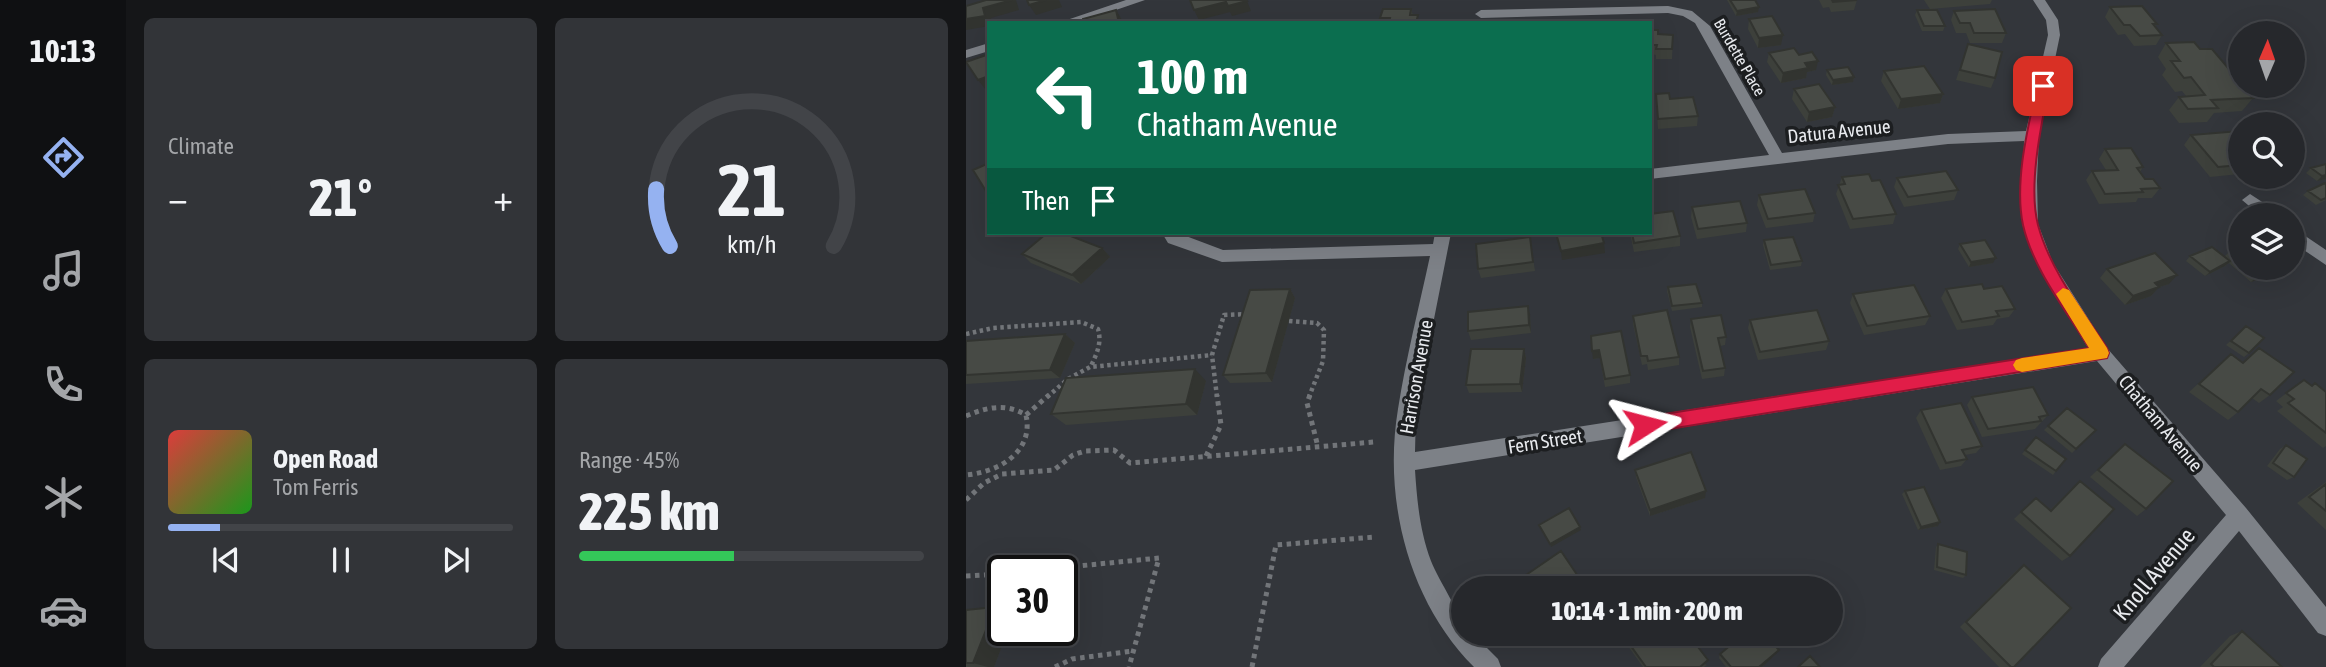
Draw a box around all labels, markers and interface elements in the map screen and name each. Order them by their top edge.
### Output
street label: Burdette Place [1711,15,1769,99]
north arrow [2228,21,2305,98]
map controls [2228,21,2305,280]
text: 10:13 [30,32,96,69]
text: 100 m [1137,48,1248,104]
icon: left [1022,49,1113,140]
pin [2013,56,2073,116]
icon: arrive [2024,67,2062,105]
text: Chatham Avenue [1137,106,1337,143]
button: search [2228,112,2305,189]
street label: Datura Avenue [1786,115,1892,147]
icon: directions [39,133,88,182]
text: Climate [168,133,234,159]
text: 21 [717,148,786,231]
text: 21° [309,167,372,227]
text: − [168,176,188,219]
text: + [493,176,513,219]
icon: arrive [1084,182,1122,220]
text: Then [1022,186,1070,216]
button: layers [2228,203,2305,280]
text: km/h [727,229,776,257]
icon: music [39,246,88,295]
street label: Harrison Avenue [1395,318,1437,436]
icon: phone [39,360,88,409]
street label: Chatham Avenue [2114,370,2208,476]
position arrow [1608,388,1682,462]
street label: Fern Street [1506,424,1584,458]
text: Open Road [273,444,378,474]
text: Range · 45% [579,447,679,473]
icon: climate [39,473,88,522]
text: Tom Ferris [273,474,358,500]
text: 225 km [579,481,720,541]
street label: Knoll Avenue [2108,523,2200,625]
icon: previous [207,541,245,579]
icon: pause [322,541,360,579]
icon: next [437,541,475,579]
speed limit sign: 30 [987,555,1078,646]
icon: car [39,586,88,635]
text: 10:14 · 1 min · 200 m [1551,596,1743,626]

